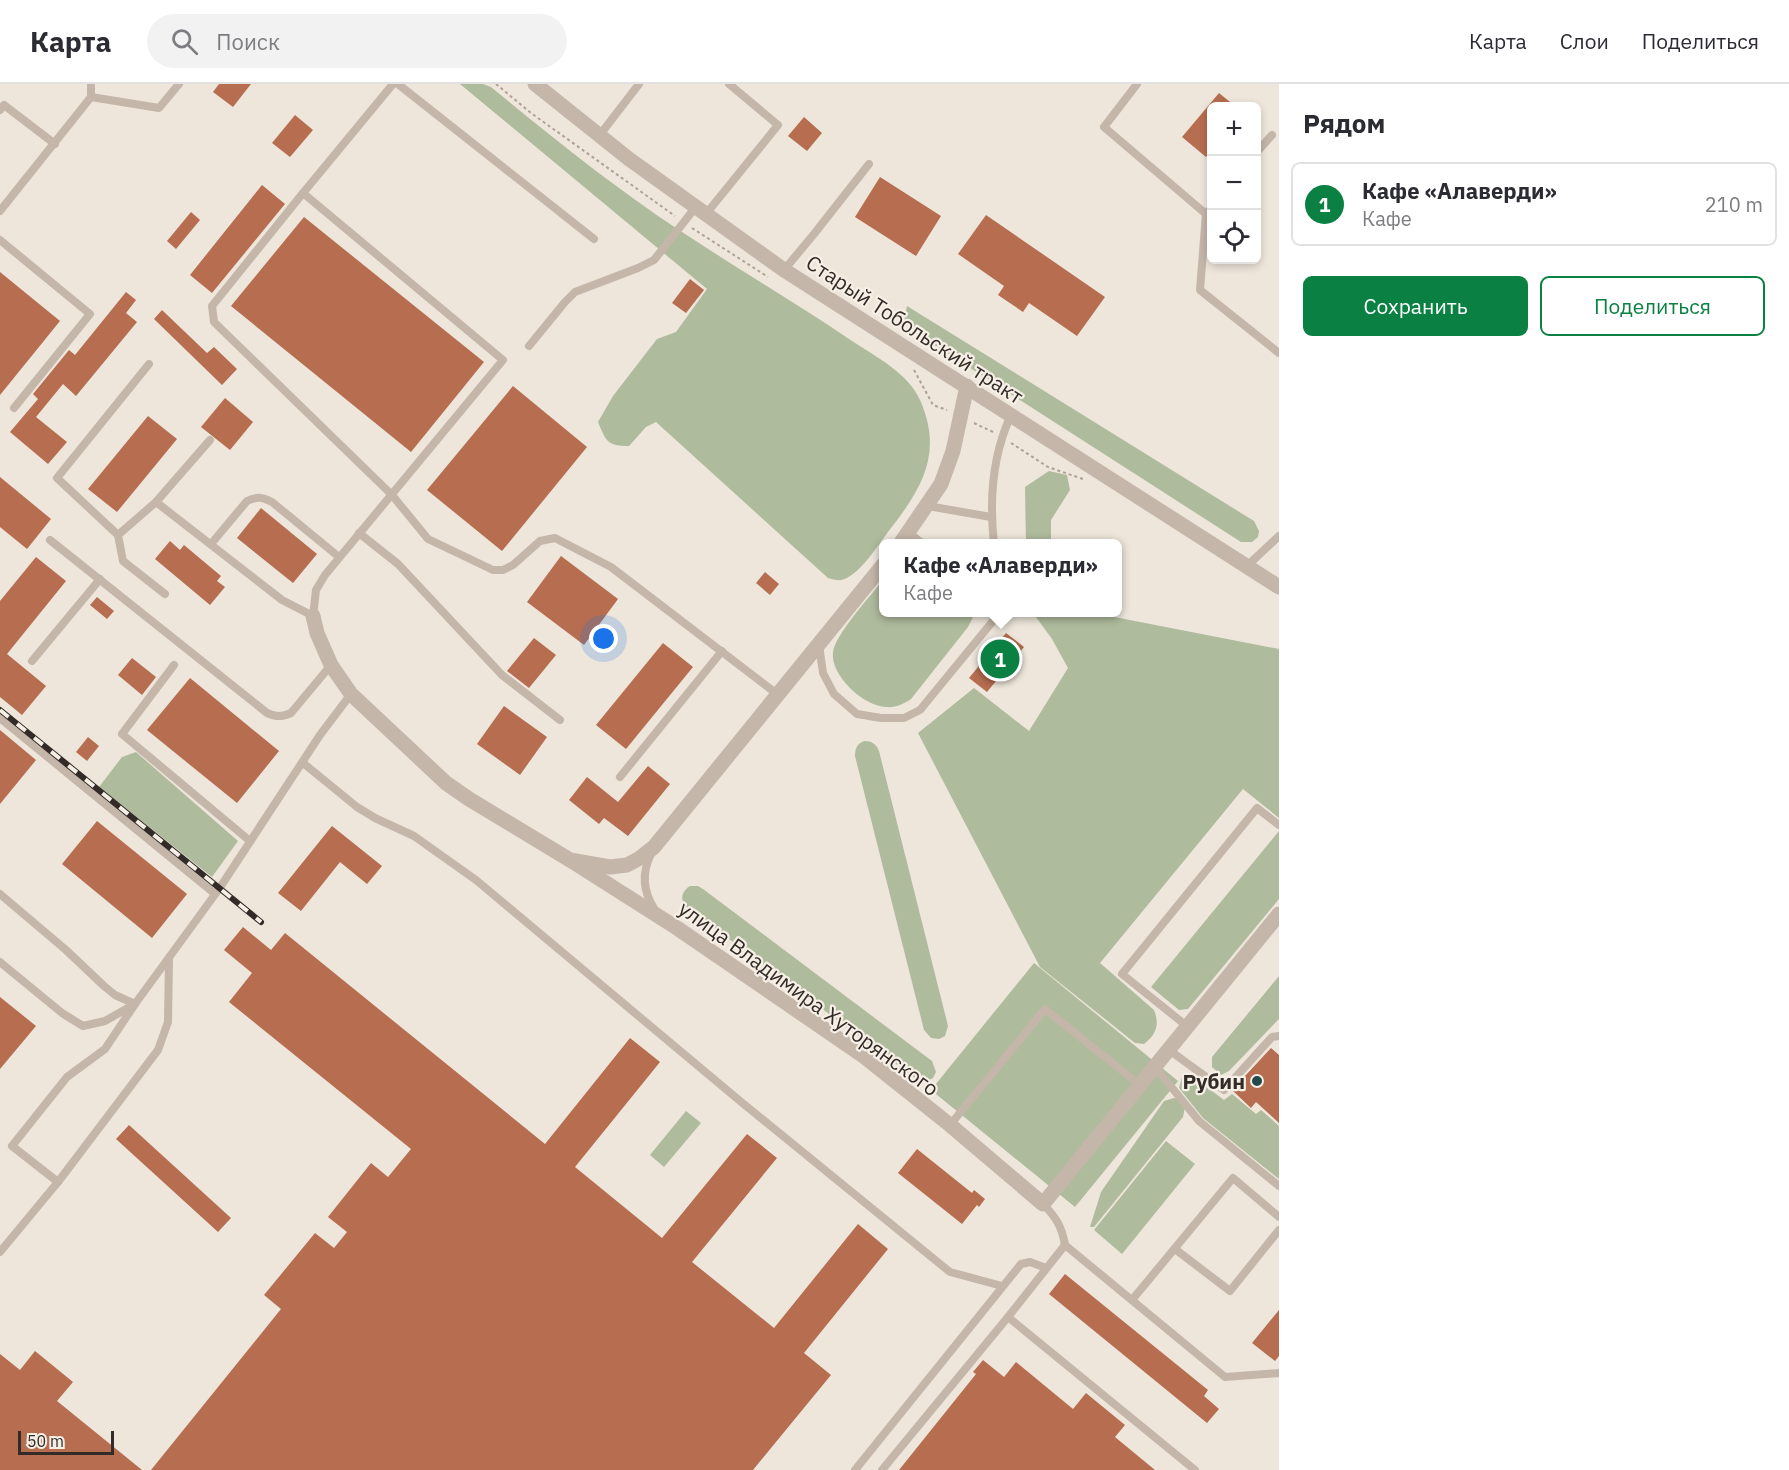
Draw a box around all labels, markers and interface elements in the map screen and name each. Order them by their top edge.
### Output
search box [147,14,567,68]
text: Карта [30,23,111,60]
icon: search [168,25,201,58]
text: Поиск [216,27,280,56]
text: Карта [1469,27,1527,55]
text: Слои [1560,27,1609,55]
text: Поделиться [1642,27,1759,55]
map controls [1207,102,1261,264]
button: + [1207,102,1261,156]
text: Рядом [1303,106,1385,140]
button: − [1207,156,1261,210]
text: Кафе «Алаверди» [1362,176,1557,205]
text: 1 [1319,191,1331,218]
text: 210 m [1705,191,1763,218]
text: Кафе [1362,205,1412,232]
button: locate [1207,210,1261,264]
street label: Старый Тобольский тракт [801,248,1029,410]
button: Сохранить [1303,276,1528,336]
button: Поделиться [1540,276,1765,336]
popup [879,539,1122,617]
text: Кафе «Алаверди» [903,550,1098,579]
text: Кафе [903,579,953,606]
your location [589,624,618,653]
pin: 1 [980,636,1020,682]
street label: улица Владимира Хуторянского [673,894,945,1102]
place label: Рубин [1182,1067,1245,1095]
marker: Рубин [1250,1074,1264,1088]
scale bar [18,1428,114,1456]
text: 50 m [27,1431,64,1451]

